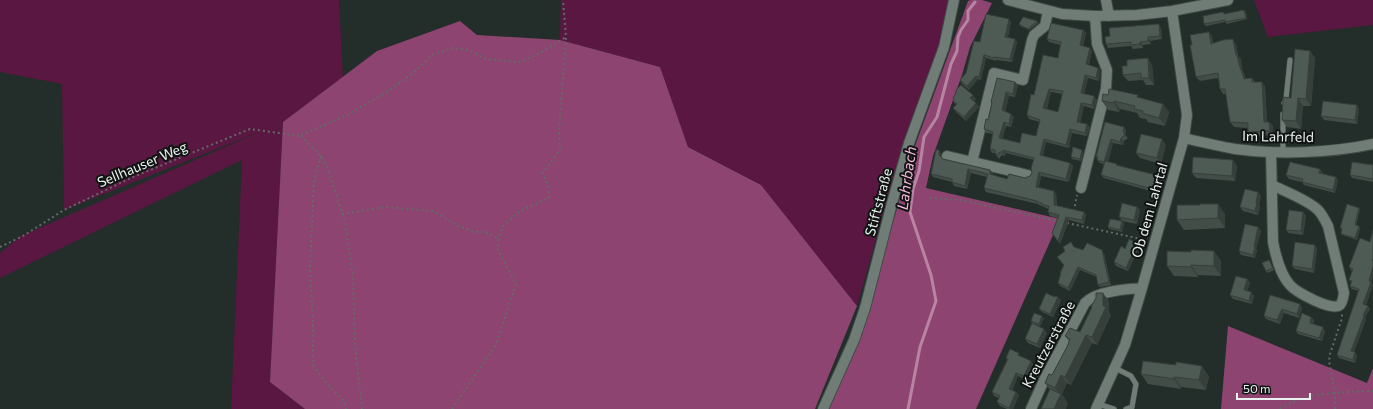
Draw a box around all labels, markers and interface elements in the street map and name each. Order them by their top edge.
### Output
street label: Im Lahrfeld [1242,127,1314,145]
street label: Sellhauser Weg [94,137,190,191]
water label: Lahrbach [893,145,919,211]
street label: Ob dem Lahrtal [1127,160,1171,260]
street label: Stiftstraße [861,166,895,238]
street label: Kreutzerstraße [1018,298,1078,390]
scale bar [1237,375,1310,401]
text: 50 m [1243,381,1271,395]

